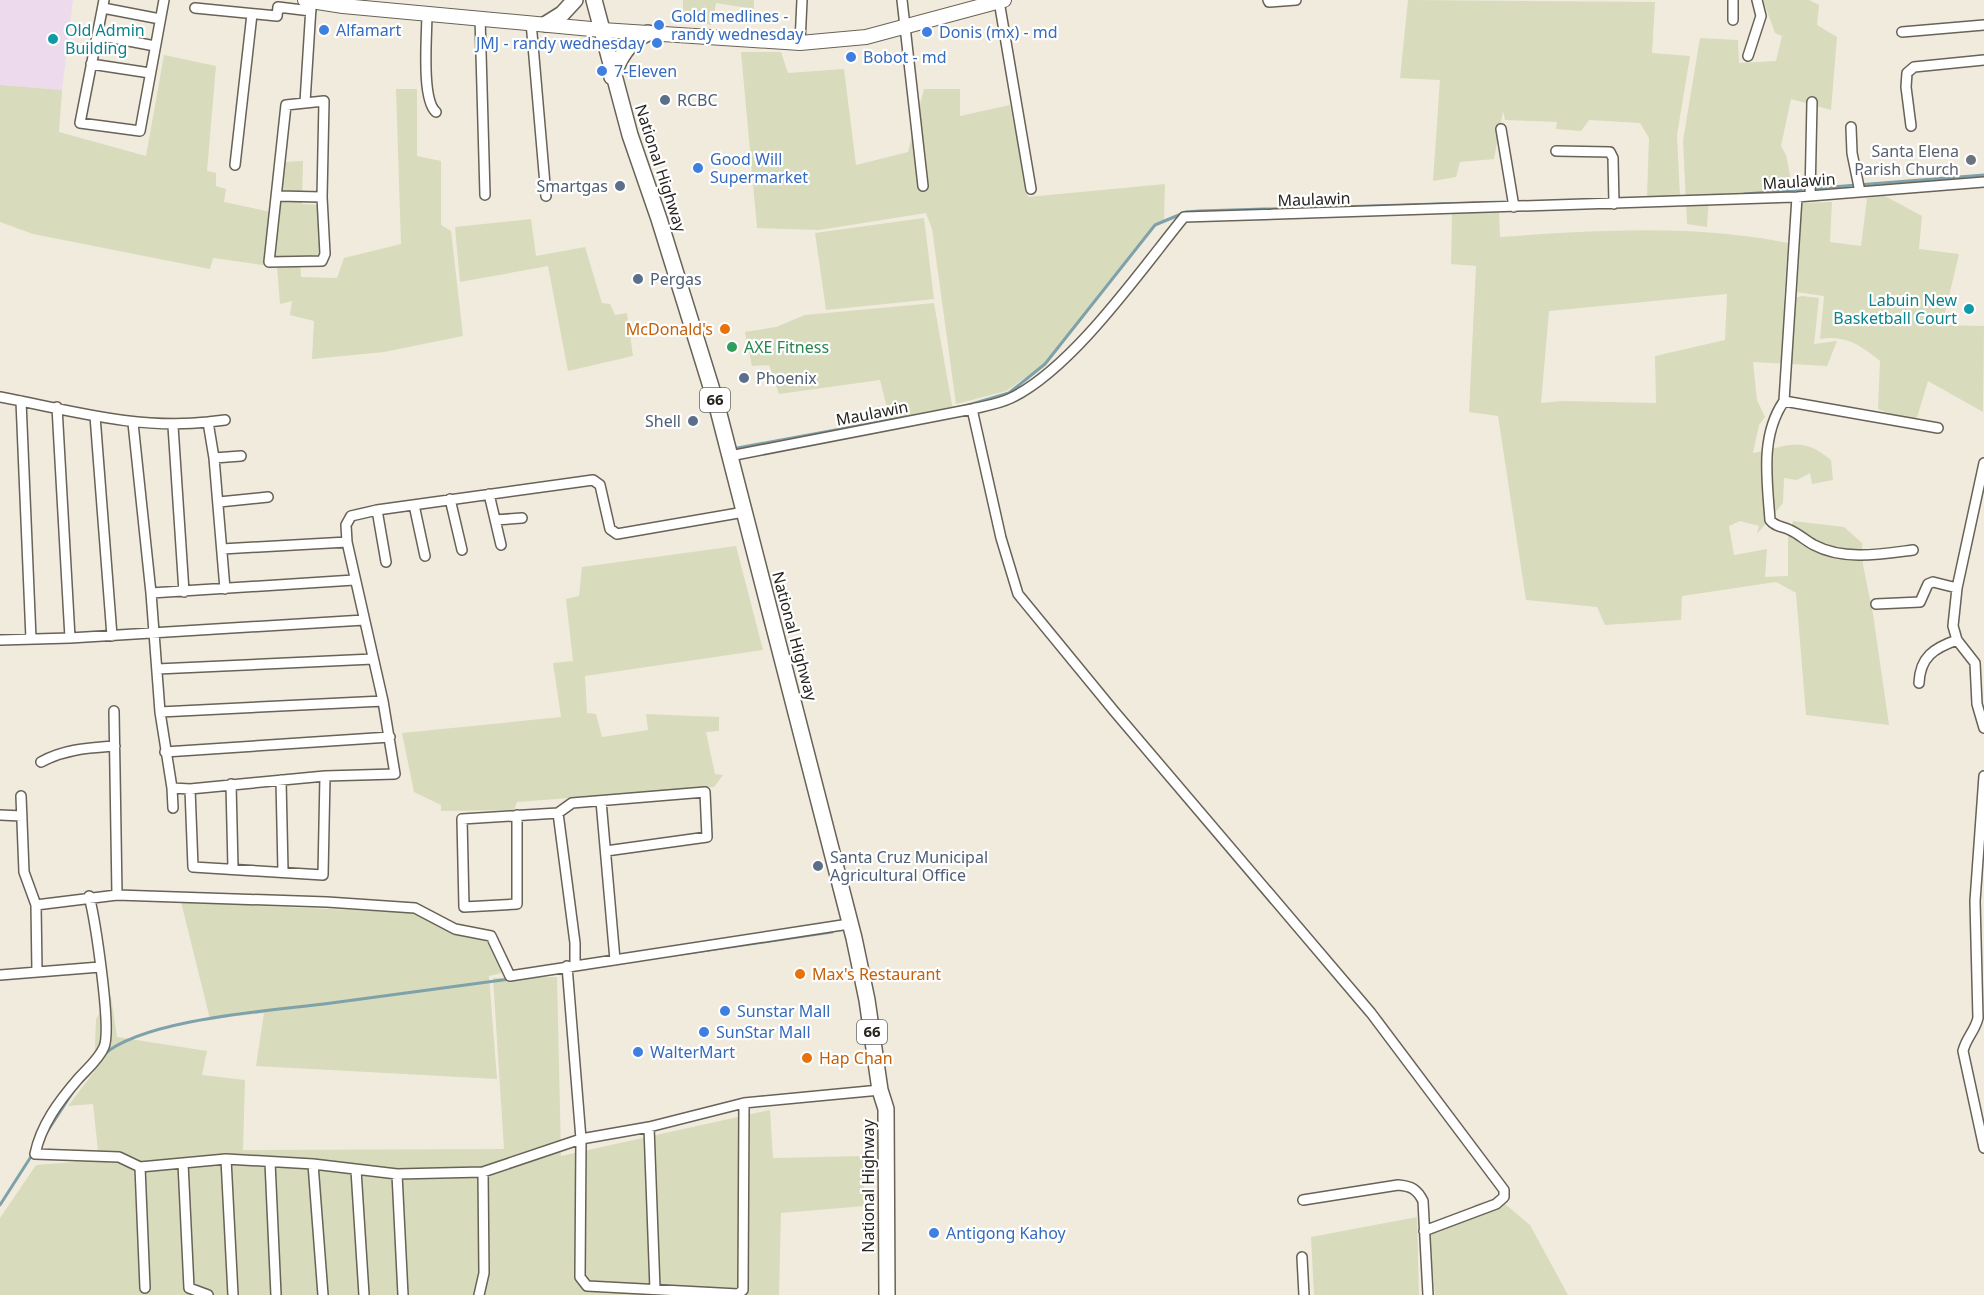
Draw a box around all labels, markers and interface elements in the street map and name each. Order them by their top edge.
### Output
place label: Gold medlines - randy wednesday [671,5,804,45]
marker: Gold medlines - randy wednesday [652,18,666,32]
place label: Old Admin Building [65,19,145,59]
place label: Alfamart [336,19,401,41]
place label: Donis (mx) - md [939,21,1058,43]
marker: Alfamart [317,23,331,37]
marker: Donis (mx) - md [920,25,934,39]
marker: Old Admin Building [46,32,60,46]
place label: JMJ - randy wednesday [474,32,646,54]
marker: JMJ - randy wednesday [650,36,664,50]
place label: Bobot - md [863,46,947,68]
marker: Bobot - md [844,50,858,64]
place label: 7-Eleven [614,60,677,82]
marker: 7-Eleven [595,64,609,78]
place label: RCBC [677,89,718,111]
marker: RCBC [658,93,672,107]
street label: National Highway [630,101,692,236]
place label: Santa Elena Parish Church [1854,140,1959,180]
place label: Good Will Supermarket [710,148,808,188]
marker: Santa Elena Parish Church [1964,153,1978,167]
marker: Good Will Supermarket [691,161,705,175]
street label: Maulawin [1762,167,1836,195]
place label: Smartgas [536,175,608,197]
marker: Smartgas [613,179,627,193]
street label: Maulawin [1277,187,1351,211]
place label: Pergas [650,268,702,290]
marker: Pergas [631,272,645,286]
place label: Labuin New Basketball Court [1833,289,1957,329]
marker: Labuin New Basketball Court [1962,302,1976,316]
place label: McDonald's [626,318,713,340]
marker: McDonald's [718,322,732,336]
place label: AXE Fitness [744,336,829,358]
marker: AXE Fitness [725,340,739,354]
place label: Phoenix [756,367,817,389]
marker: Phoenix [737,371,751,385]
road number: 66 [700,388,730,412]
street label: Maulawin [834,395,910,431]
place label: Shell [645,410,681,432]
marker: Shell [686,414,700,428]
street label: National Highway [767,569,823,704]
place label: Santa Cruz Municipal Agricultural Office [830,846,988,886]
marker: Santa Cruz Municipal Agricultural Office [811,859,825,873]
place label: Max's Restaurant [812,963,941,985]
marker: Max's Restaurant [793,967,807,981]
place label: Sunstar Mall [737,1000,831,1022]
marker: Sunstar Mall [718,1004,732,1018]
road number: 66 [857,1020,887,1044]
place label: SunStar Mall [716,1021,811,1043]
marker: SunStar Mall [697,1025,711,1039]
place label: WalterMart [650,1041,735,1063]
marker: WalterMart [631,1045,645,1059]
place label: Hap Chan [819,1047,893,1069]
marker: Hap Chan [800,1051,814,1065]
street label: National Highway [857,1119,879,1253]
place label: Antigong Kahoy [946,1222,1067,1244]
marker: Antigong Kahoy [927,1226,941,1240]

